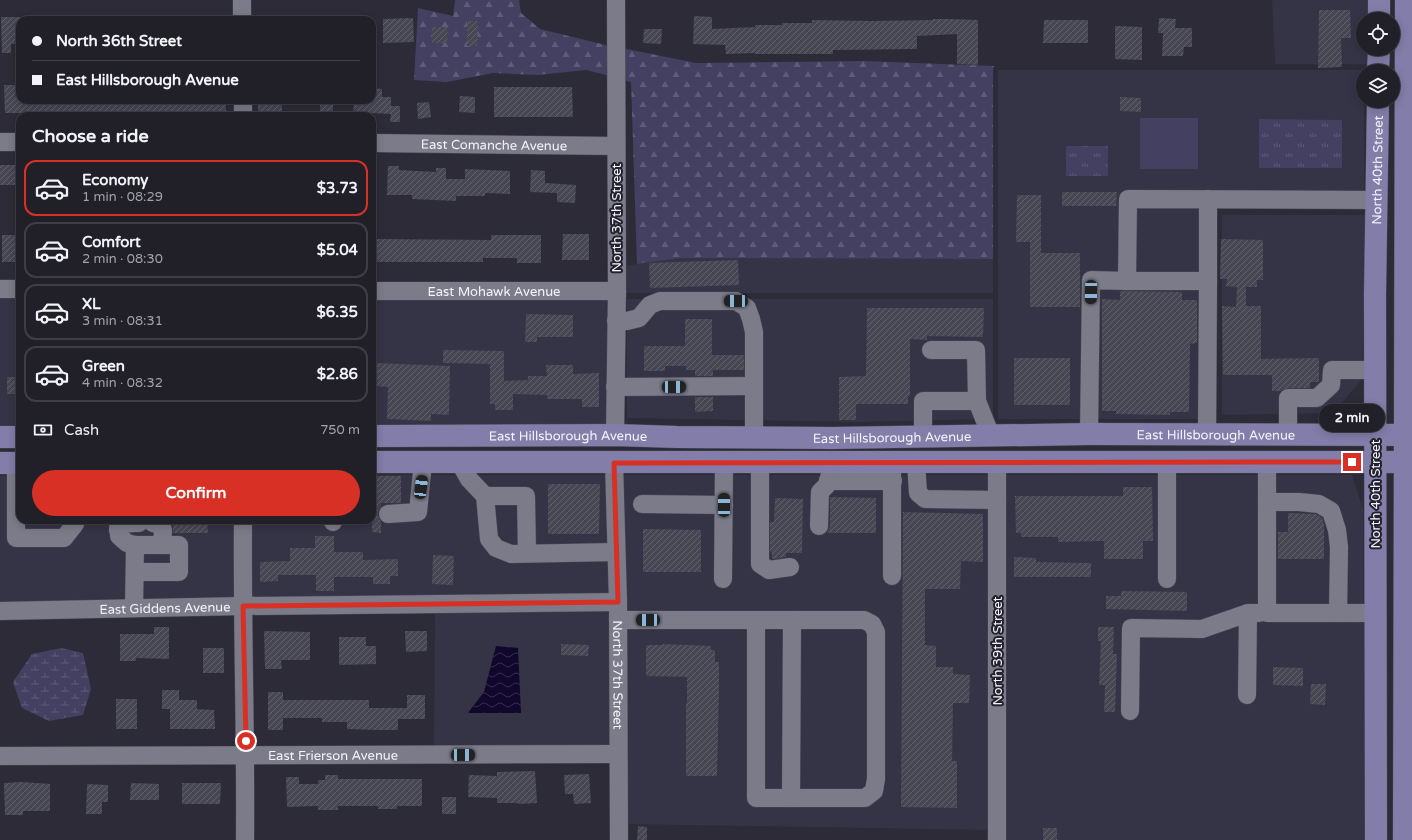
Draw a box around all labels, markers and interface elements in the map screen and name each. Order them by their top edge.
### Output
map controls [1356,12,1400,108]
button: locate [1356,12,1400,56]
text: North 36th Street [56,32,182,50]
button: layers [1356,64,1400,108]
text: East Hillsborough Avenue [56,71,239,89]
street label: North 40th Street [1369,115,1387,225]
text: Choose a ride [32,125,149,147]
street label: East Comanche Avenue [421,137,567,154]
street label: North 37th Street [609,163,625,273]
icon: car [34,170,70,206]
text: Economy [82,171,148,189]
text: $3.73 [317,179,358,197]
text: 1 min · 08:29 [82,189,163,205]
icon: car [34,232,70,268]
text: Comfort [82,233,141,251]
text: $5.04 [317,241,358,259]
text: 2 min · 08:30 [82,251,163,267]
car [1085,280,1097,304]
street label: East Mohawk Avenue [428,284,560,300]
icon: car [34,294,70,330]
text: XL [82,295,101,313]
car [724,295,748,307]
text: $6.35 [317,303,358,321]
text: 3 min · 08:31 [82,313,163,329]
icon: car [34,356,70,392]
text: Green [82,357,125,375]
text: $2.86 [317,365,358,383]
text: 4 min · 08:32 [82,375,163,391]
car [662,381,686,393]
callout: 2 min [1319,404,1385,432]
text: 2 min [1335,410,1369,426]
icon: cash [32,419,54,441]
text: Cash [64,421,99,439]
text: 750 m [320,422,360,438]
street label: East Hillsborough Avenue [1137,427,1295,444]
street label: East Hillsborough Avenue [489,428,647,445]
street label: East Hillsborough Avenue [813,429,971,447]
street label: North 40th Street [1368,439,1384,549]
route end [1343,453,1361,471]
button: Confirm [32,470,360,516]
car [414,474,428,500]
car [718,493,730,517]
street label: North 39th Street [990,596,1006,706]
street label: East Giddens Avenue [99,599,231,618]
car [636,614,660,626]
street label: North 37th Street [609,620,626,730]
route start [237,732,255,750]
street label: East Frierson Avenue [268,748,398,764]
car [451,749,475,761]

